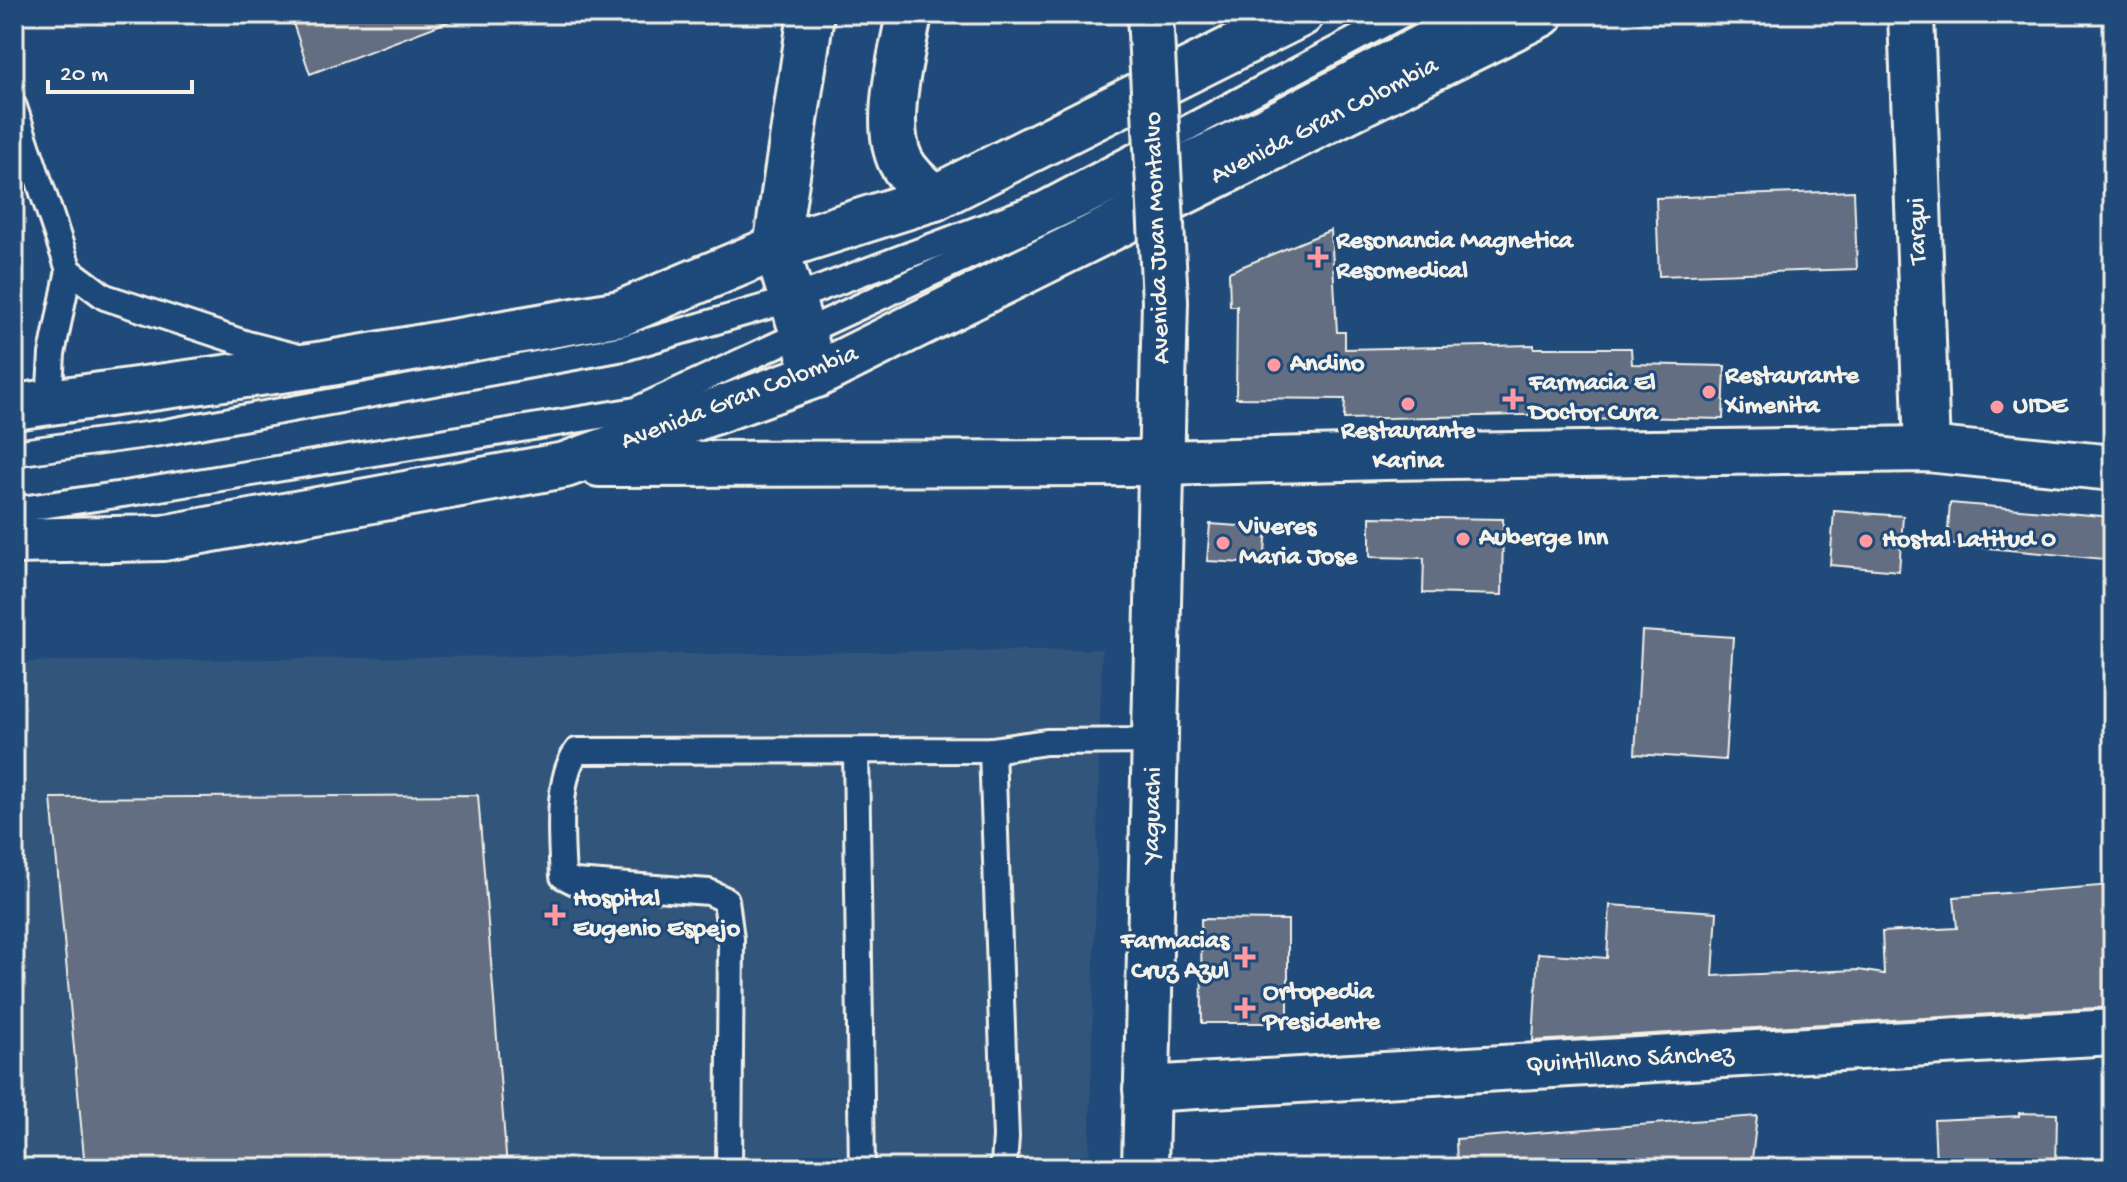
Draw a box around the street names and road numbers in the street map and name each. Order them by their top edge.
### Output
street label: Avenida Gran Colombia [1206,50,1446,193]
street label: Avenida Juan Montalvo [1139,111,1179,365]
street label: Tarqui [1902,197,1936,267]
street label: Avenida Gran Colombia [617,339,864,459]
street label: Yaguachi [1138,767,1170,865]
street label: Quintillano Sánchez [1525,1040,1736,1082]

